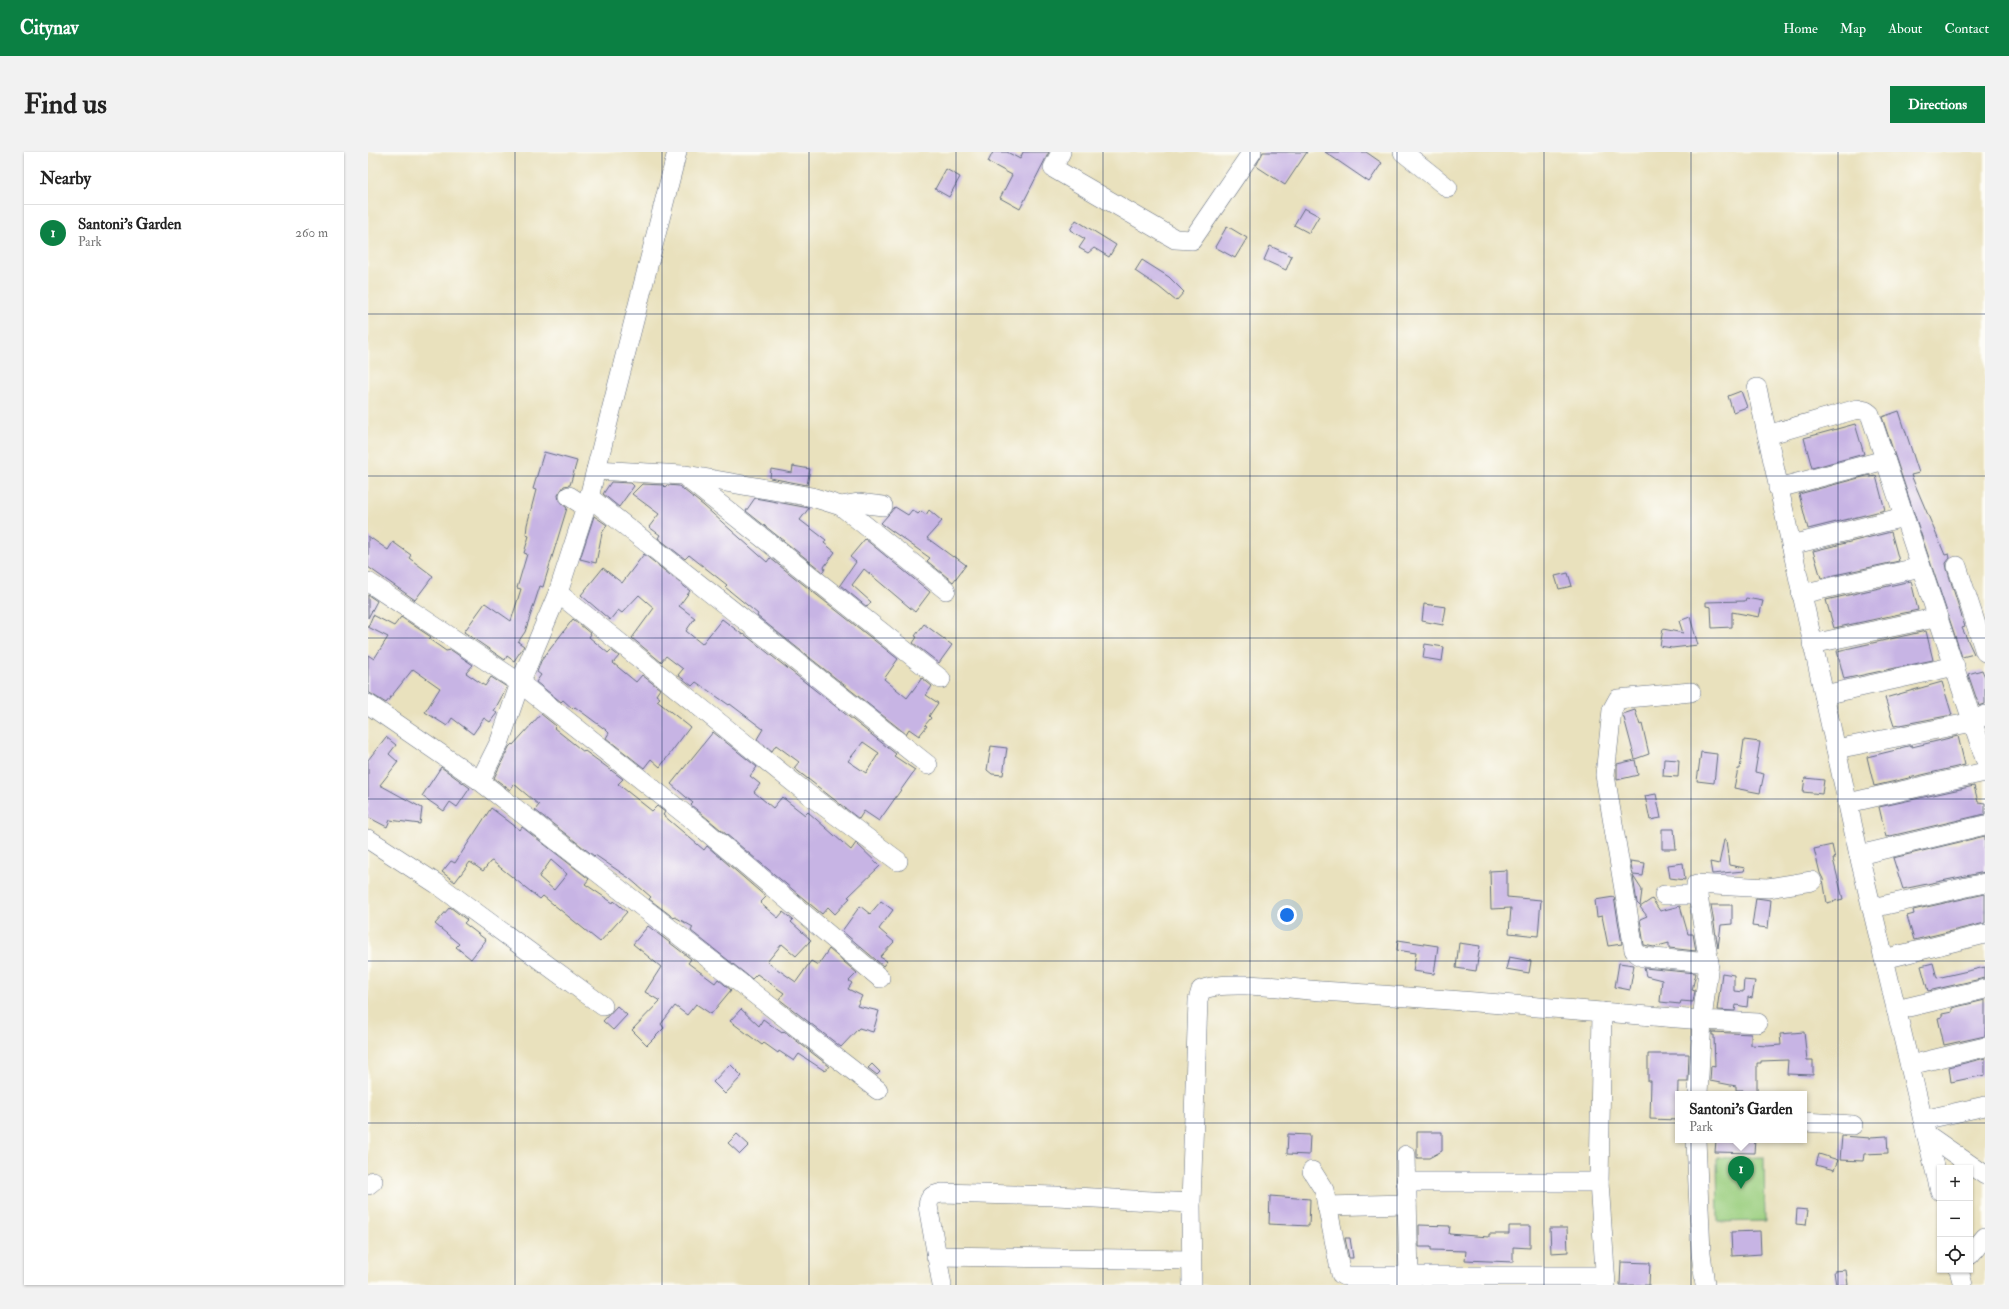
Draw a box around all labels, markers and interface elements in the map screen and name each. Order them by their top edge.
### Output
text: Citynav [20,16,79,40]
text: Home [1783,20,1818,37]
text: Map [1840,20,1866,37]
text: About [1888,20,1922,37]
text: Contact [1944,20,1989,37]
button: Directions [1890,86,1985,123]
text: Find us [24,87,107,122]
text: Nearby [40,168,91,189]
text: Santoni's Garden [78,215,181,234]
text: 1 [51,225,55,241]
text: 260 m [295,225,328,241]
text: Park [78,234,102,250]
your location [1277,905,1297,925]
popup [1675,1091,1807,1143]
text: Santoni's Garden [1689,1100,1793,1119]
text: Park [1689,1119,1713,1135]
pin: 1 [1728,1156,1754,1189]
map controls [1937,1165,1973,1273]
button: + [1937,1165,1973,1201]
button: − [1937,1201,1973,1237]
button: locate [1937,1237,1973,1273]

